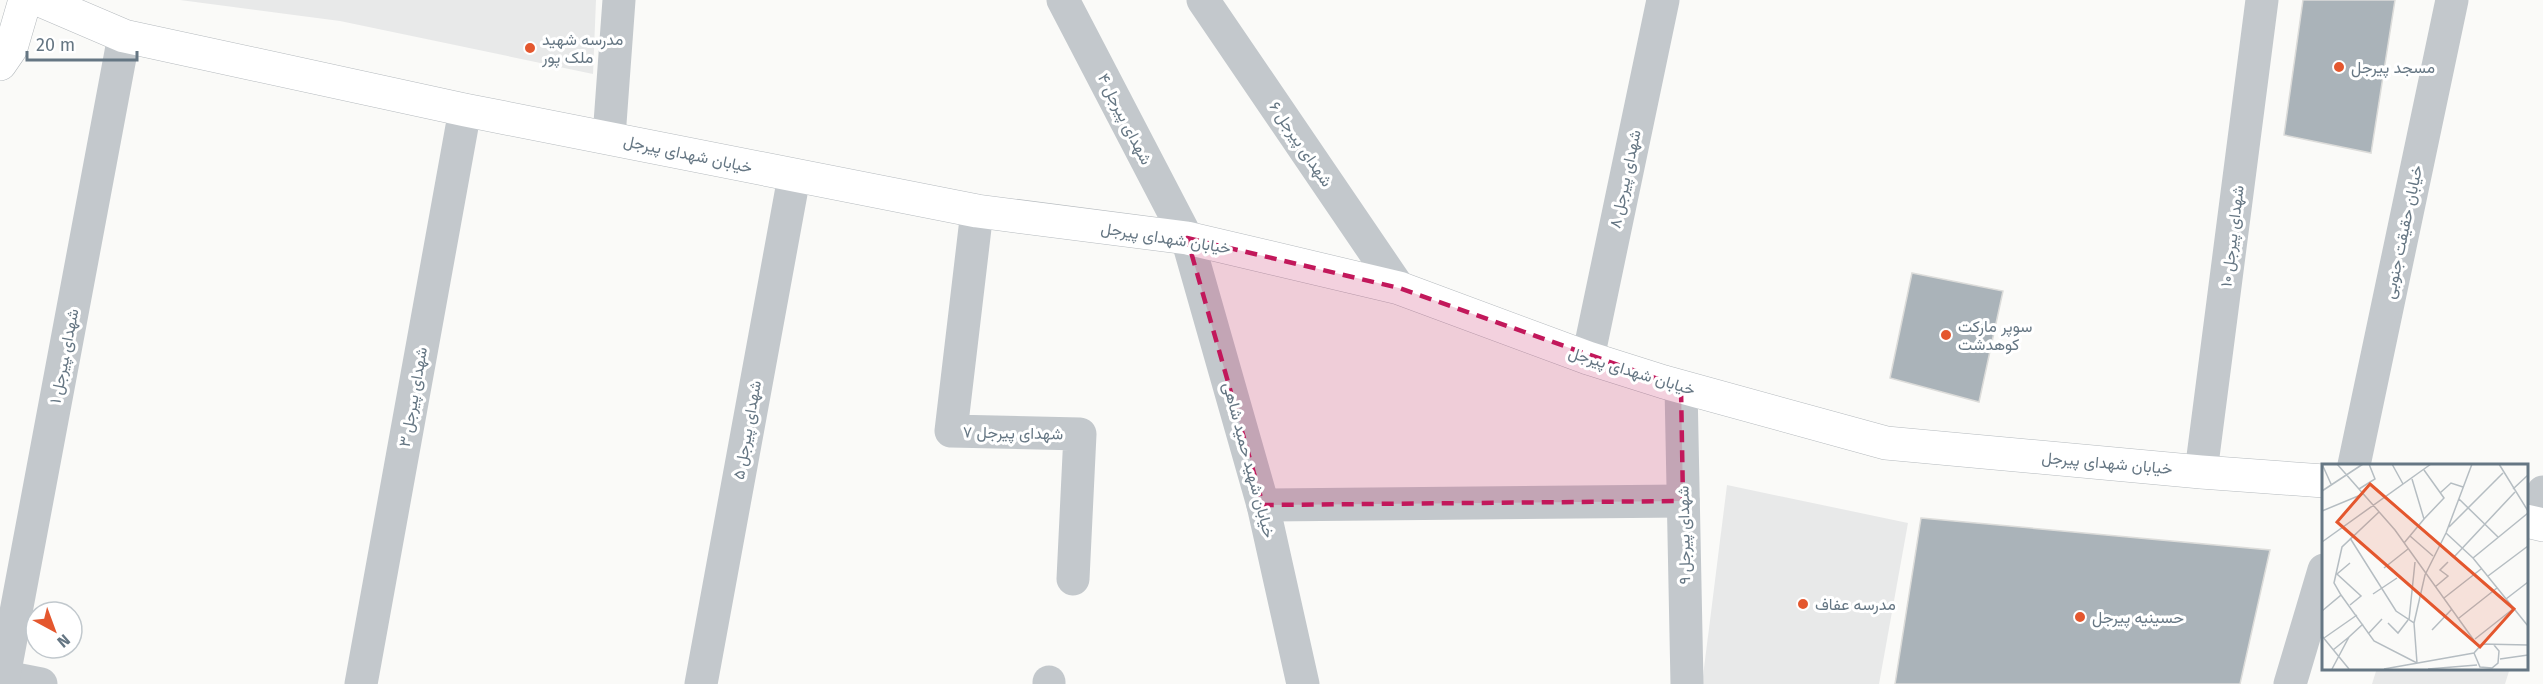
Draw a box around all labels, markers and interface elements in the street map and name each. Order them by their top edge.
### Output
scale bar [27,24,136,62]
place label: مدرسه شهید ملک پور [541,30,623,69]
text: 20 m [36,34,75,56]
marker: مدرسه شهید ملک پور [523,41,537,55]
place label: مسجد پیرجل [2351,58,2435,79]
marker: مسجد پیرجل [2332,60,2346,74]
street label: شهدای پیرجل ۴ [1092,70,1156,169]
street label: شهدای پیرجل ۶ [1264,98,1336,191]
street label: شهدای پیرجل ۸ [1605,128,1647,230]
street label: خیابان شهدای پیرجل [621,131,754,179]
street label: خیابان حقیقت جنوبی [2380,163,2427,301]
street label: شهدای پیرجل ۱۰ [2216,184,2250,288]
street label: خیابان شهدای پیرجل [1099,218,1233,260]
street label: شهدای ‍‍‍‍‍‍پیرجل ۱ [45,307,84,405]
place label: سوپر مارکت کوهدشت [1958,317,2032,355]
marker: سوپر مارکت کوهدشت [1939,328,1953,342]
street label: خیابان شهدای پیرجل [1566,343,1698,401]
street label: شهدای پیرجل ۳ [395,345,433,449]
street label: شهدای پیرجل ۵ [729,379,767,481]
street label: خیابان شهید حمید شاهی [1218,380,1279,541]
street label: شهدای پیرجل ۷ [963,423,1063,445]
street label: خیابان شهدای پیرجل [2041,448,2173,480]
inset map [2322,464,2528,669]
street label: شهدای پیرجل ۹ [1674,486,1696,584]
place label: مدرسه عفاف [1815,595,1896,615]
marker: مدرسه عفاف [1796,597,1810,611]
north arrow [24,600,84,660]
place label: حسینیه پیرجل [2092,608,2184,629]
marker: حسینیه پیرجل [2073,610,2087,624]
text: N [53,630,74,652]

